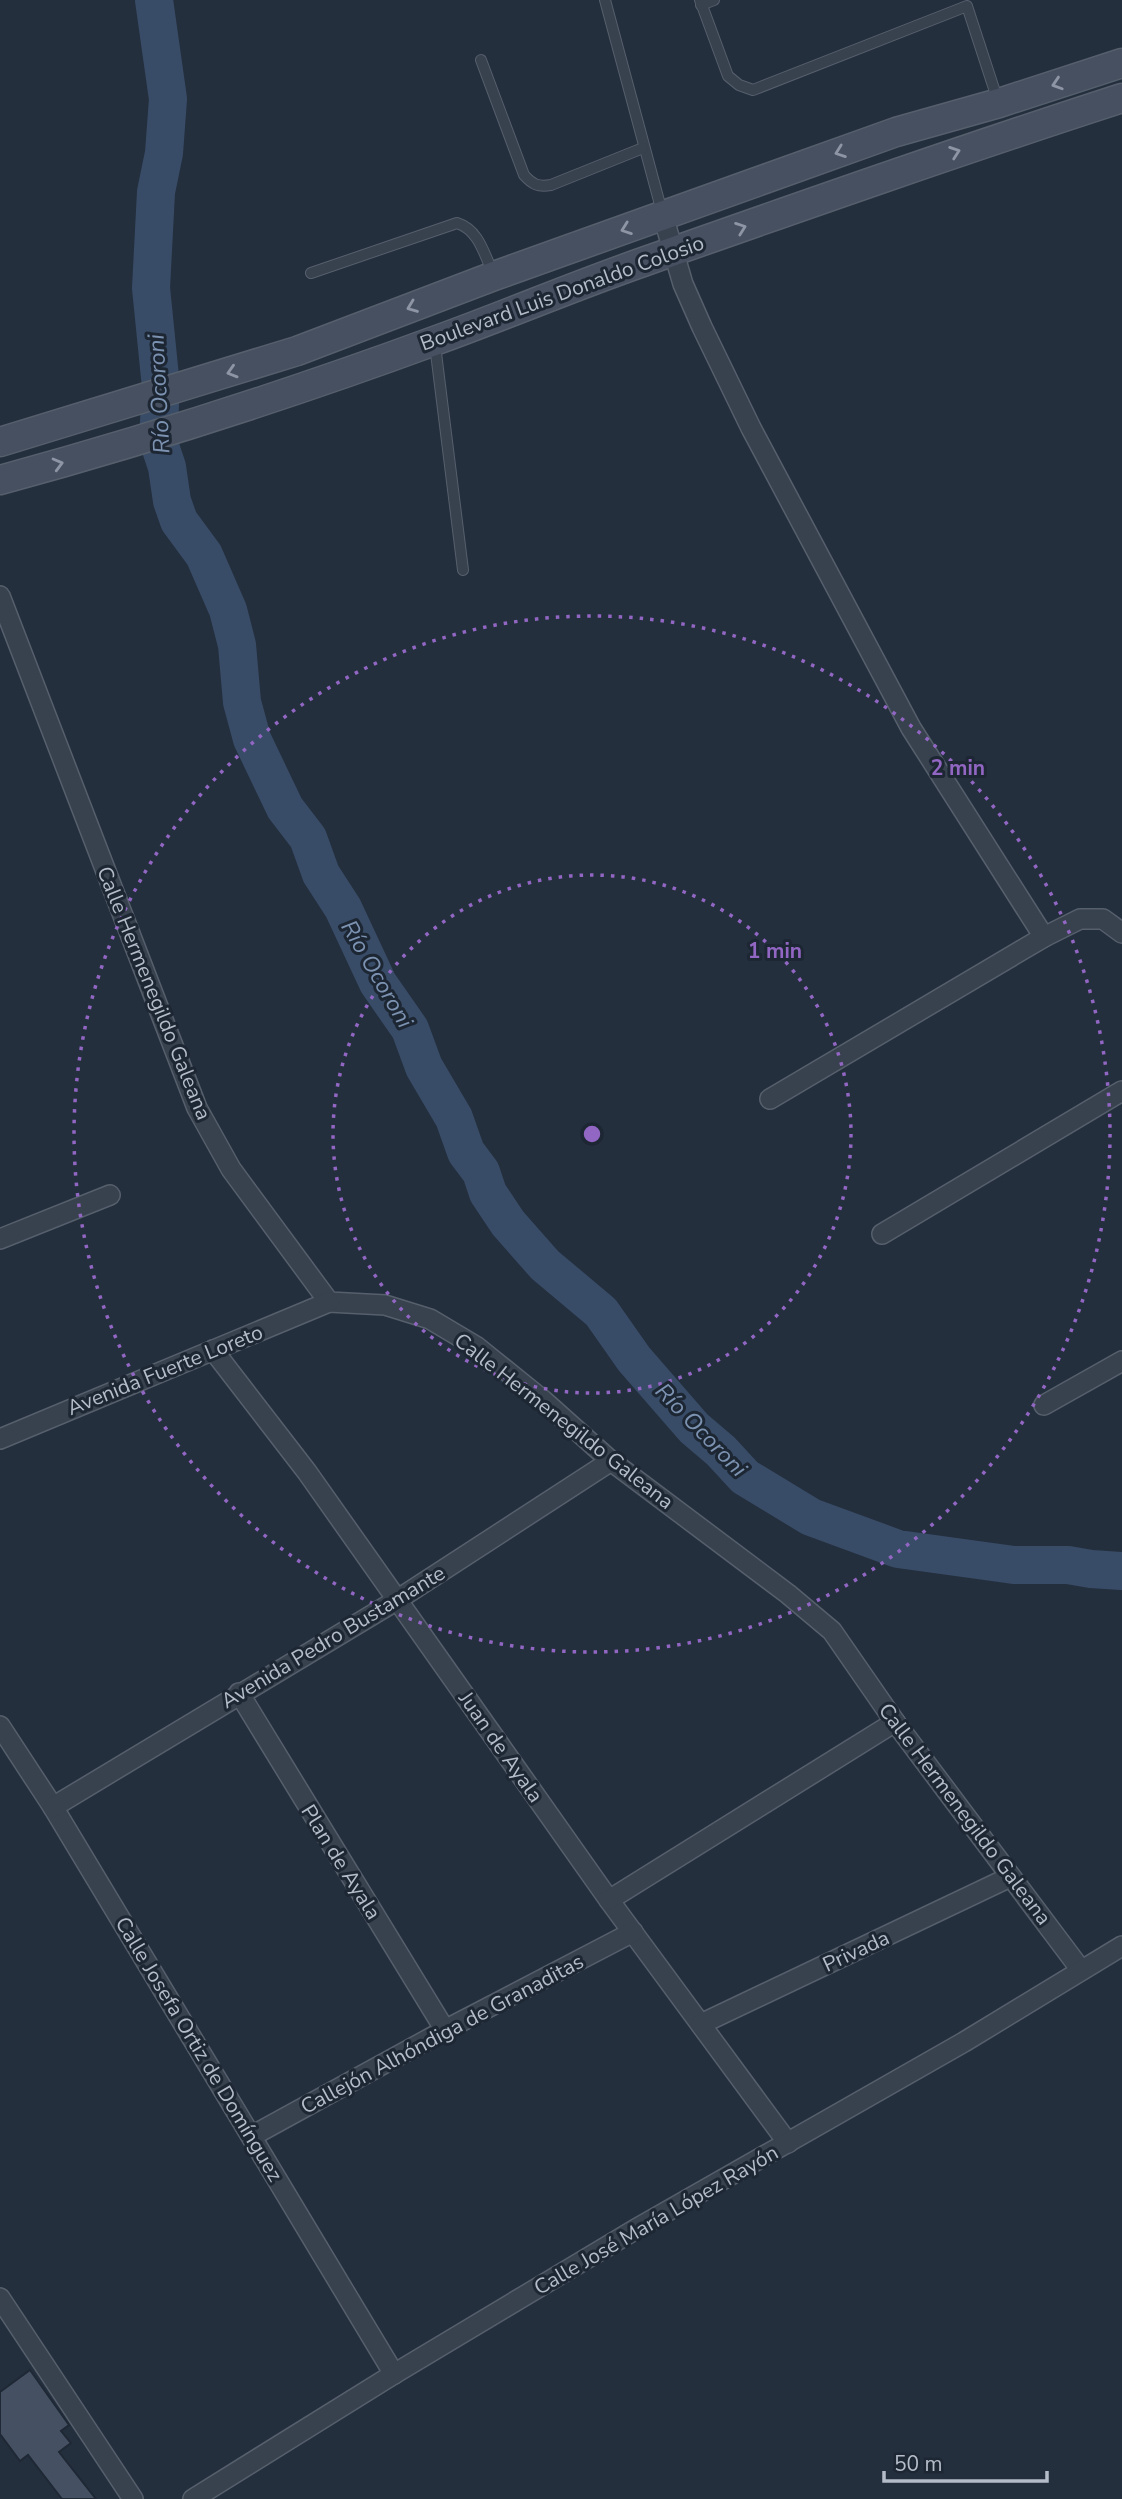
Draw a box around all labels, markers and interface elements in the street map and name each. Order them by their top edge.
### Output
one-way arrow [1051,76,1063,91]
one-way arrow [835,144,847,158]
one-way arrow [949,146,961,160]
one-way arrow [620,221,632,235]
one-way arrow [734,222,746,236]
street label: Boulevard Luis Donaldo Colosio [416,229,708,357]
one-way arrow [407,299,419,313]
water label: Río Ocoroni [140,333,178,455]
one-way arrow [227,363,239,378]
one-way arrow [52,458,64,473]
text: 2 min [931,754,985,782]
street label: Calle Hermenegildo Galeana [90,862,218,1124]
water label: Río Ocoroni [334,914,421,1034]
text: 1 min [748,937,802,965]
centre of rings [580,1122,604,1146]
street label: Avenida Fuerte Loreto [63,1318,267,1422]
street label: Calle Hermenegildo Galeana [449,1326,679,1516]
water label: Río Ocoroni [648,1376,754,1484]
street label: Avenida Pedro Bustamante [216,1559,450,1715]
street label: Juan de Ayala [452,1685,550,1808]
street label: Calle Hermenegildo Galeana [872,1697,1058,1931]
street label: Plan de Ayala [295,1799,387,1925]
street label: Calle Josefa Ortiz de Domínguez [109,1911,289,2187]
street label: Privada [818,1923,894,1979]
street label: Callejón Alhóndiga de Granaditas [296,1947,588,2121]
street label: Calle José María López Rayón [529,2138,783,2302]
scale bar [884,2440,1047,2484]
text: 50 m [894,2450,943,2478]

